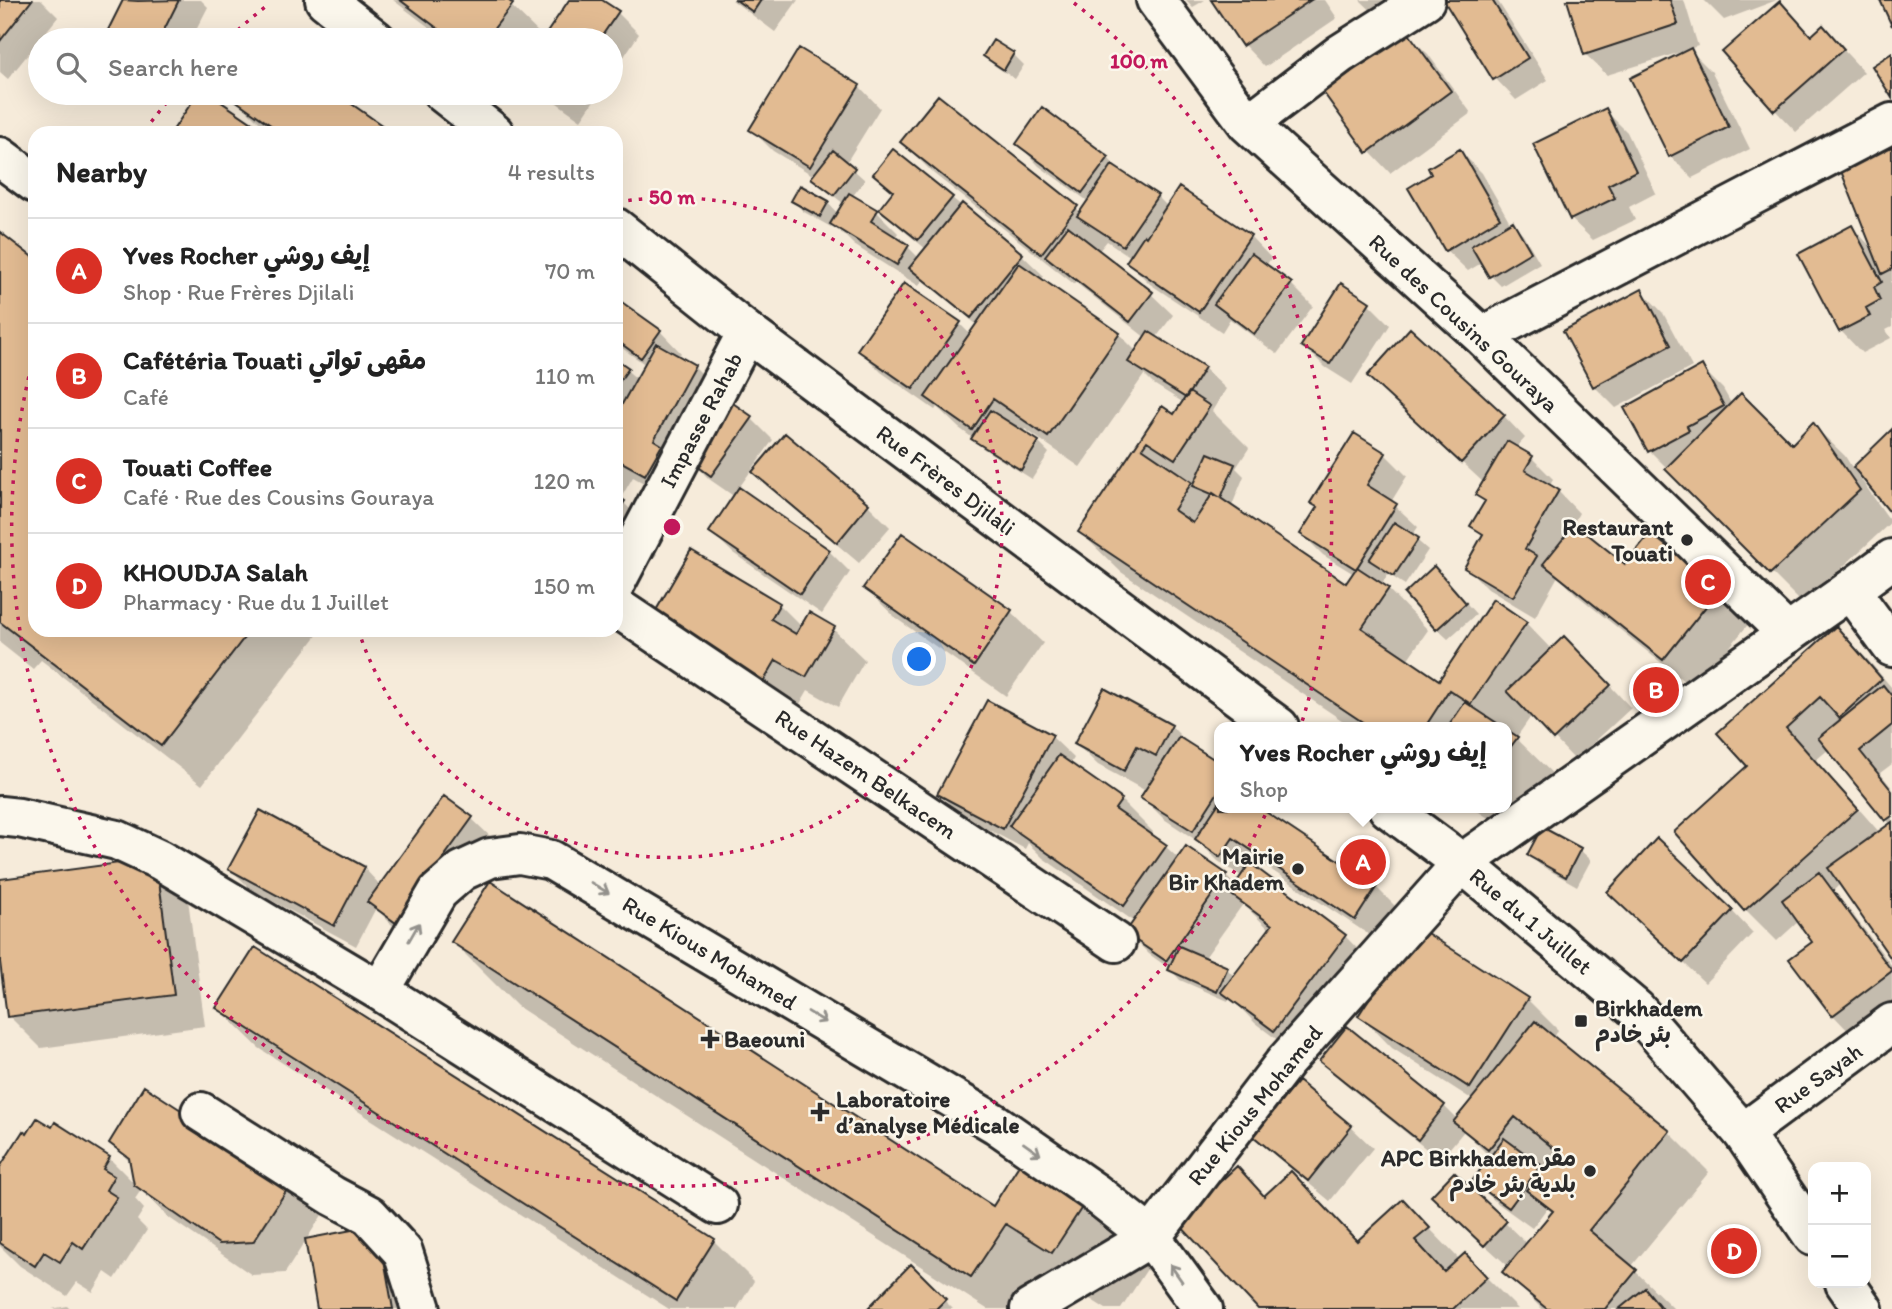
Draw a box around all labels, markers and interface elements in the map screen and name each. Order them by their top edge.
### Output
search box [28,28,623,105]
icon: search [52,48,90,86]
text: 100 m [1110,48,1168,73]
text: Search here [108,51,238,83]
text: Nearby [56,153,147,190]
text: 4 results [508,158,595,186]
text: 50 m [649,184,696,209]
street label: Rue des Cousins Gouraya [1363,228,1565,418]
text: Yves Rocher إيف روشي [123,239,370,271]
text: A [72,257,86,285]
text: 70 m [545,257,595,285]
text: Shop · Rue Frères Djilali [123,278,354,306]
text: Cafétéria Touati مقهى تواتي [123,344,426,376]
street label: Impasse Rahab [654,347,748,493]
text: B [72,362,86,390]
text: 110 m [535,362,595,390]
text: Café [123,383,169,411]
street label: Rue Frères Djilali [871,419,1021,541]
text: Touati Coffee [123,451,272,483]
text: C [72,467,86,495]
text: 120 m [534,467,595,495]
text: Café · Rue des Cousins Gouraya [123,483,434,511]
place label: Restaurant Touati [1563,513,1673,567]
centre of rings [660,515,684,539]
marker: Restaurant Touati [1679,532,1695,548]
text: KHOUDJA Salah [123,556,308,588]
pin: C [1685,556,1731,608]
text: D [71,572,87,600]
text: 150 m [534,572,595,600]
text: Pharmacy · Rue du 1 Juillet [123,588,389,616]
your location [902,642,936,676]
pin: B [1633,664,1679,716]
street label: Rue Hazem Belkacem [770,703,962,845]
popup [1214,722,1512,813]
text: Yves Rocher إيف روشي [1240,736,1486,768]
text: Shop [1240,775,1288,803]
pin: A [1340,836,1386,888]
place label: Mairie Bir Khadem [1169,842,1285,896]
marker: Mairie Bir Khadem [1290,861,1306,877]
street label: Rue du 1 Juillet [1464,862,1598,981]
one-way arrow [590,881,610,895]
street label: Rue Kious Mohamed [617,890,803,1016]
one-way arrow [408,922,422,942]
place label: Birkhadem بئر خادم [1595,994,1703,1052]
one-way arrow [806,1010,826,1024]
marker: Birkhadem بئر خادم [1573,1013,1589,1029]
street label: Rue Kious Mohamed [1181,1019,1329,1191]
place label: Baeouni [724,1025,805,1053]
marker: Baeouni [702,1031,718,1047]
street label: Rue Sayah [1769,1037,1868,1119]
place label: Laboratoire d’analyse Médicale [836,1085,1020,1139]
marker: Laboratoire d’analyse Médicale [810,1102,830,1122]
one-way arrow [1022,1142,1041,1156]
place label: APC Birkhadem مقر بلدية بئر خادم [1380,1144,1576,1202]
map controls [1808,1162,1871,1288]
button: + [1808,1162,1871,1225]
marker: APC Birkhadem مقر بلدية بئر خادم [1582,1163,1598,1179]
pin: D [1711,1225,1757,1277]
button: − [1808,1225,1871,1288]
one-way arrow [1169,1264,1184,1283]

